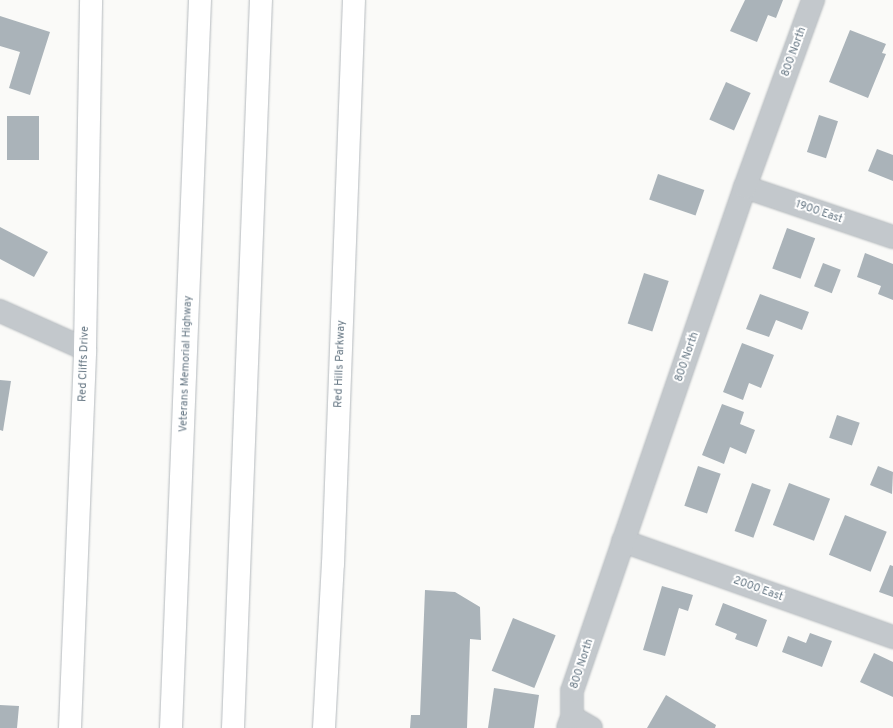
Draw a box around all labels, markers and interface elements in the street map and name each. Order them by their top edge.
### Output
street label: 800 North [779,25,809,79]
street label: 1900 East [794,198,844,226]
street label: Veterans Memorial Highway [177,295,195,433]
street label: Red Hills Parkway [332,320,348,408]
street label: Red Cliffs Drive [76,326,92,402]
street label: 800 North [672,330,702,384]
street label: 2000 East [731,574,785,604]
street label: 800 North [568,637,596,691]

